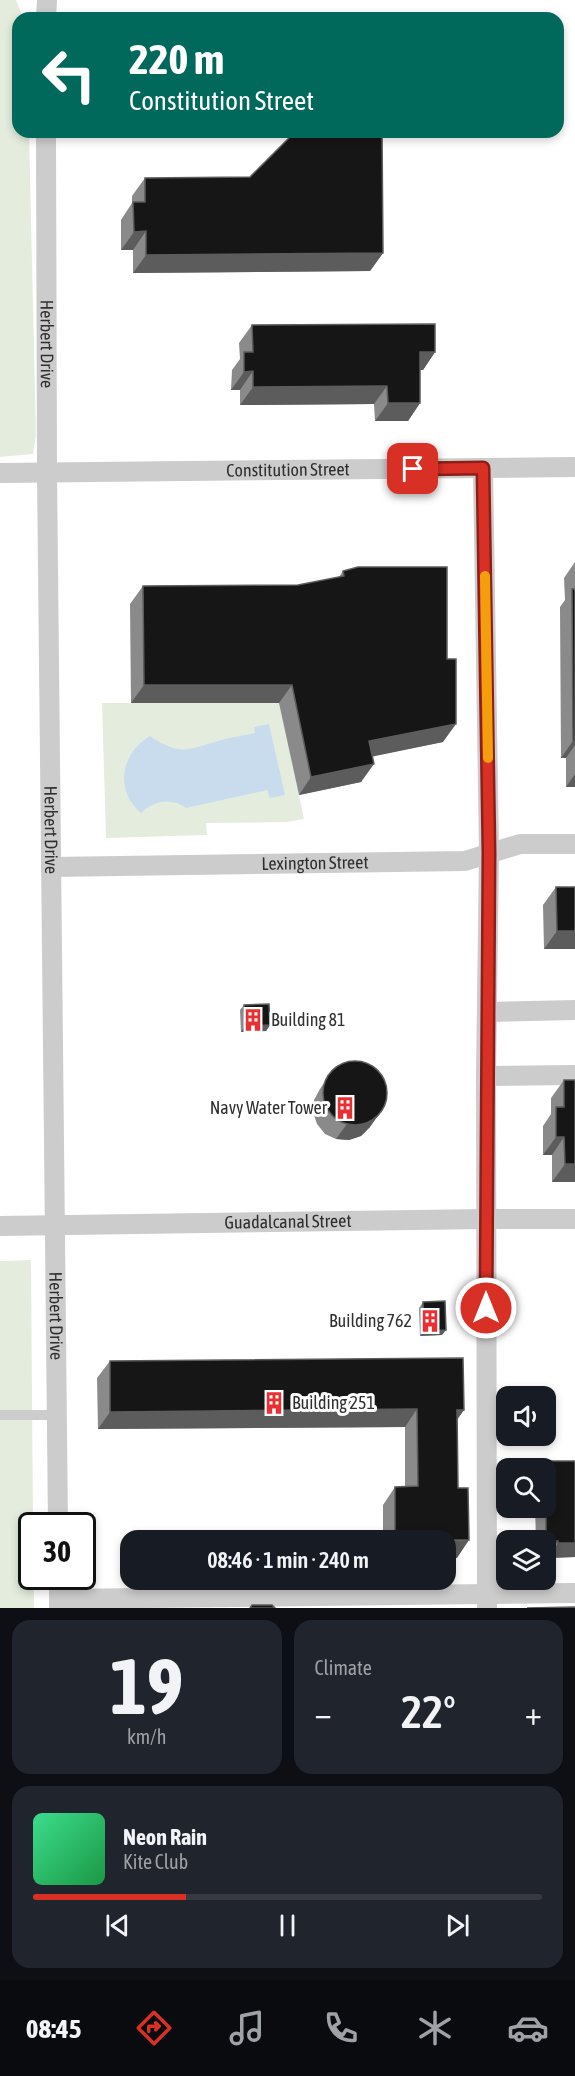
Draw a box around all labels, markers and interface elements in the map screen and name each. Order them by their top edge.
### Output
text: 220 m [129,35,224,83]
icon: left [30,36,108,114]
text: Constitution Street [129,85,314,116]
street label: Herbert Drive [36,300,58,388]
pin [387,443,438,494]
icon: arrive [396,452,429,485]
street label: Constitution Street [226,458,350,481]
street label: Herbert Drive [40,786,62,874]
street label: Lexington Street [261,851,369,874]
building icon: Building 81 [240,1007,266,1033]
place label: Building 81 [271,1009,345,1030]
building icon: Navy Water Tower [332,1095,358,1121]
place label: Navy Water Tower [210,1097,328,1118]
street label: Guadalcanal Street [224,1210,352,1233]
street label: Herbert Drive [45,1272,67,1360]
position arrow [454,1276,518,1340]
building icon: Building 762 [417,1308,443,1334]
place label: Building 762 [329,1310,412,1331]
map controls [496,1386,556,1590]
button: sound [496,1386,556,1446]
building icon: Building 251 [261,1390,287,1416]
place label: Building 251 [292,1392,375,1413]
button: search [496,1458,556,1518]
speed limit sign: 30 [18,1512,96,1590]
button: layers [496,1530,556,1590]
text: 08:46 · 1 min · 240 m [207,1547,369,1573]
text: 19 [110,1641,183,1731]
text: Climate [315,1656,372,1679]
text: 22° [401,1686,456,1738]
text: − [315,1694,332,1732]
text: + [525,1694,542,1732]
text: km/h [127,1725,167,1748]
text: Neon Rain [123,1824,207,1850]
text: Kite Club [123,1850,188,1873]
icon: previous [101,1909,134,1942]
icon: pause [271,1909,304,1942]
icon: next [441,1909,474,1942]
icon: directions [133,2007,175,2049]
icon: music [226,2007,268,2049]
icon: phone [320,2007,362,2049]
icon: climate [414,2007,456,2049]
icon: car [507,2007,549,2049]
text: 08:45 [26,2013,81,2044]

